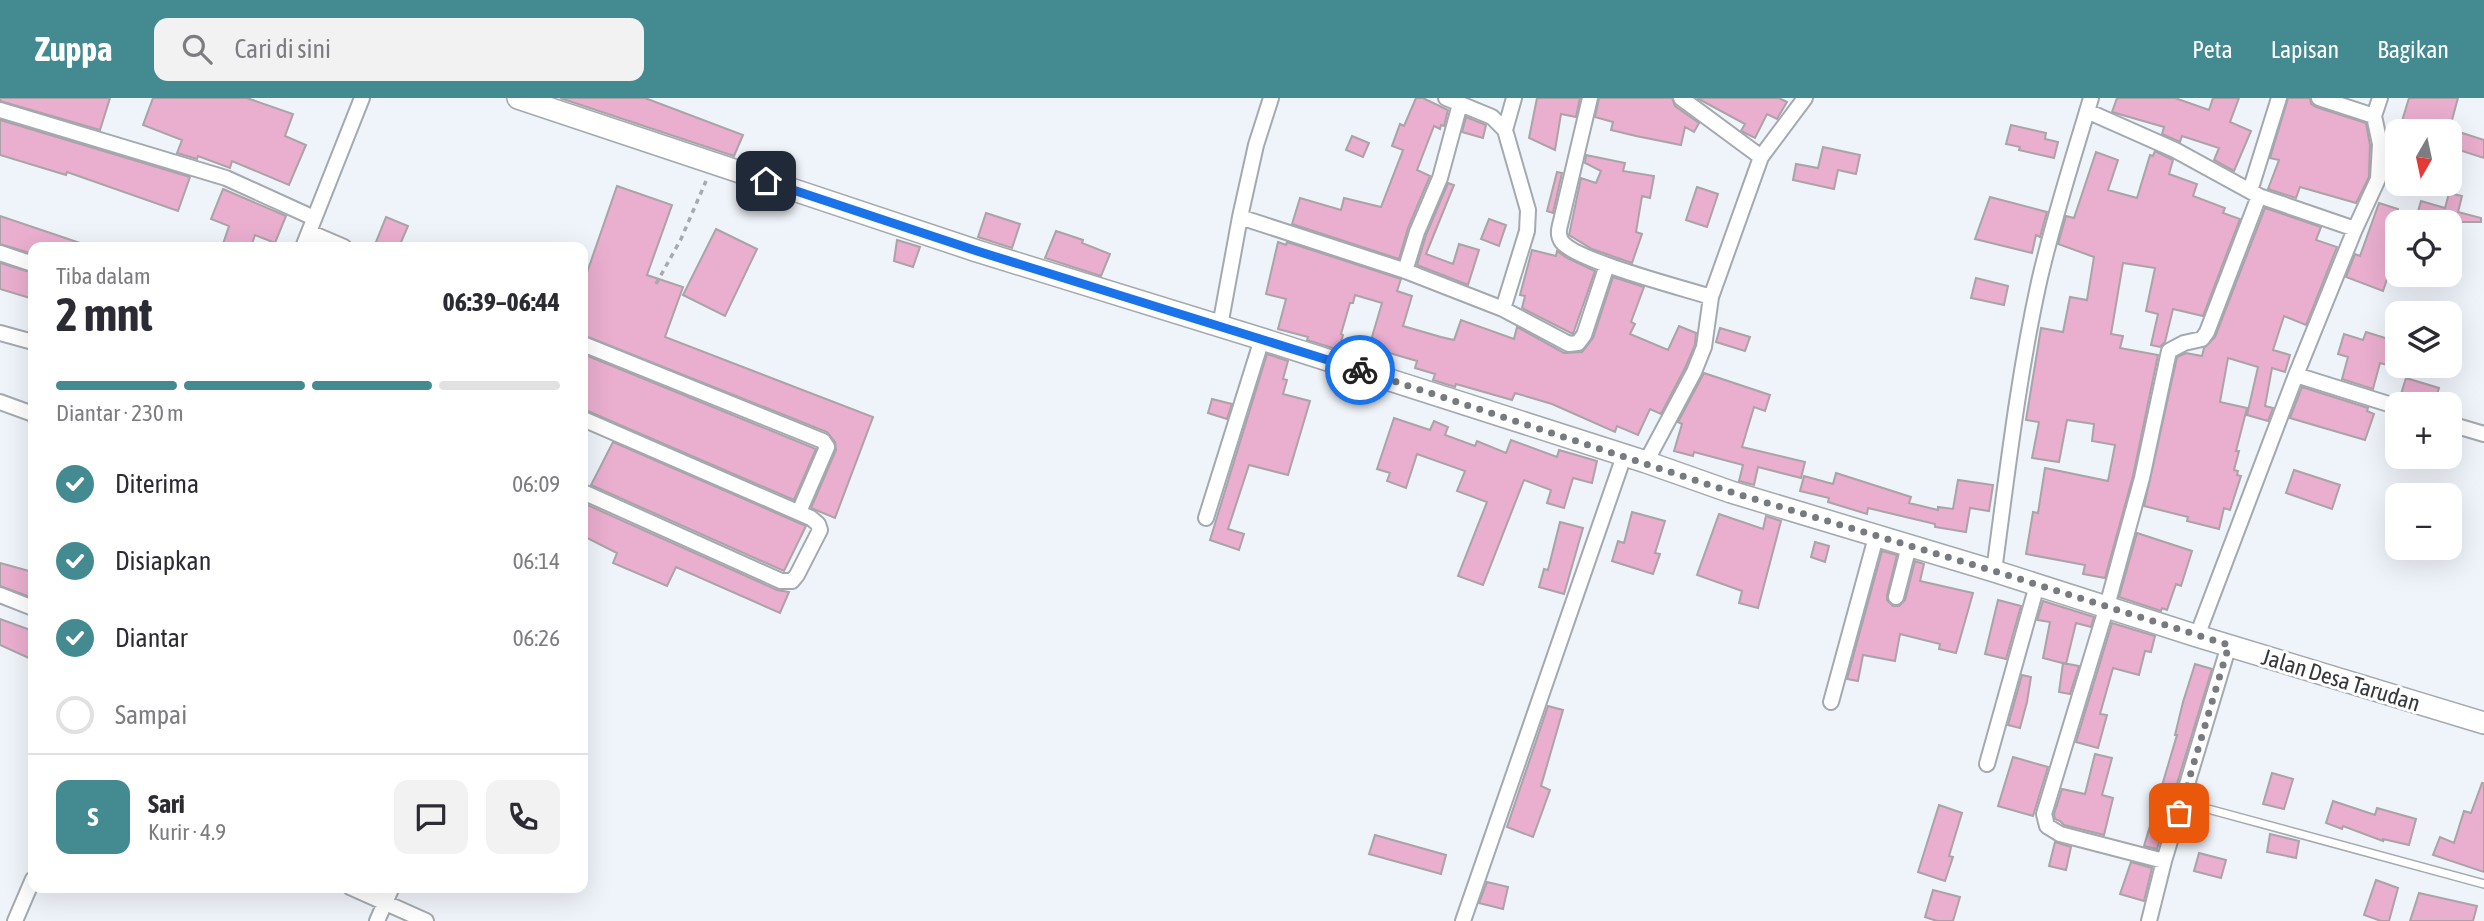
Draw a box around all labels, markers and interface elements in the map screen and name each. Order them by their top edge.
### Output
search box [154,18,644,81]
text: Zuppa [35,30,112,68]
icon: search [178,30,216,68]
text: Cari di sini [234,34,331,64]
text: Peta [2192,36,2233,63]
text: Lapisan [2271,36,2339,63]
text: Bagikan [2377,36,2449,63]
north arrow [2385,119,2462,196]
map controls [2385,119,2462,560]
pin [736,151,796,211]
icon: home [747,162,785,200]
button: locate [2385,210,2462,287]
text: Tiba dalam [56,263,151,289]
text: 06:39–06:44 [443,287,560,317]
text: 2 mnt [56,288,153,341]
button: layers [2385,301,2462,378]
courier [1325,335,1395,405]
icon: bike [1341,351,1379,389]
button: + [2385,392,2462,469]
text: Diantar · 230 m [56,400,184,426]
icon: check [56,465,94,503]
text: Diterima [115,469,199,499]
text: 06:09 [512,471,560,497]
button: − [2385,483,2462,560]
icon: check [56,542,94,580]
text: Disiapkan [115,546,211,576]
text: 06:14 [513,548,560,574]
icon: check [56,619,94,657]
text: Diantar [115,623,188,653]
text: 06:26 [513,625,560,651]
street label: Jalan Desa Tarudan [2259,644,2423,716]
text: Sampai [115,700,187,730]
button: chat [394,780,468,854]
button: phone [486,780,560,854]
pin [2149,783,2209,843]
text: Sari [148,789,185,819]
icon: bag [2160,794,2198,832]
text: S [88,802,98,832]
text: Kurir · 4.9 [148,819,226,845]

